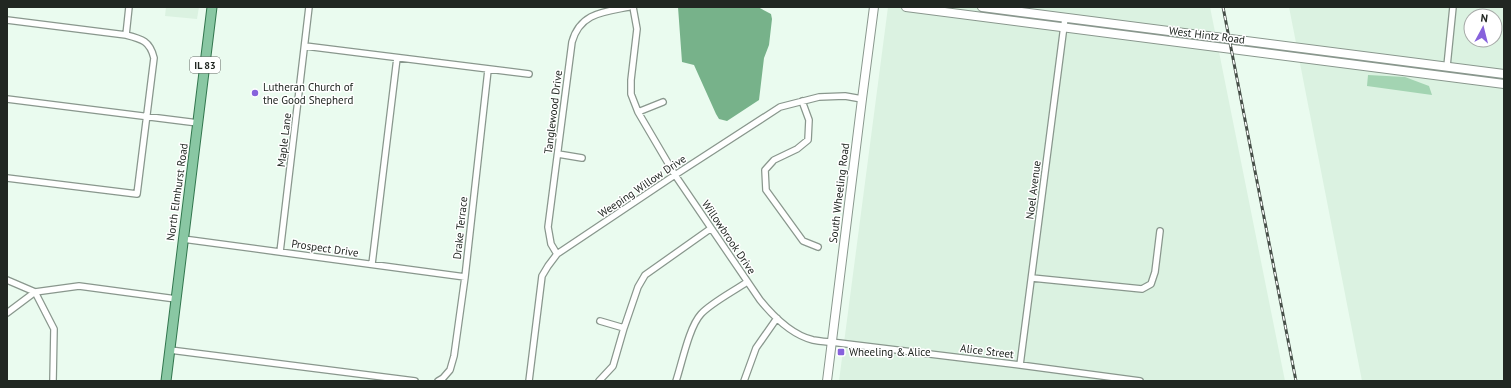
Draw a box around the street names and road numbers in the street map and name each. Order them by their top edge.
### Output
street label: West Hintz Road [1168,23,1246,47]
road number: IL 83 [190,57,220,73]
street label: Tanglewood Drive [541,69,565,155]
street label: Maple Lane [274,112,294,168]
street label: North Elmhurst Road [163,142,191,242]
street label: South Wheeling Road [826,142,852,244]
street label: Weeping Willow Drive [595,151,689,221]
street label: Noel Avenue [1022,159,1044,220]
street label: Drake Terrace [450,195,470,260]
street label: Willowbrook Drive [699,197,759,277]
street label: Prospect Drive [290,236,360,260]
street label: Alice Street [959,341,1015,361]

